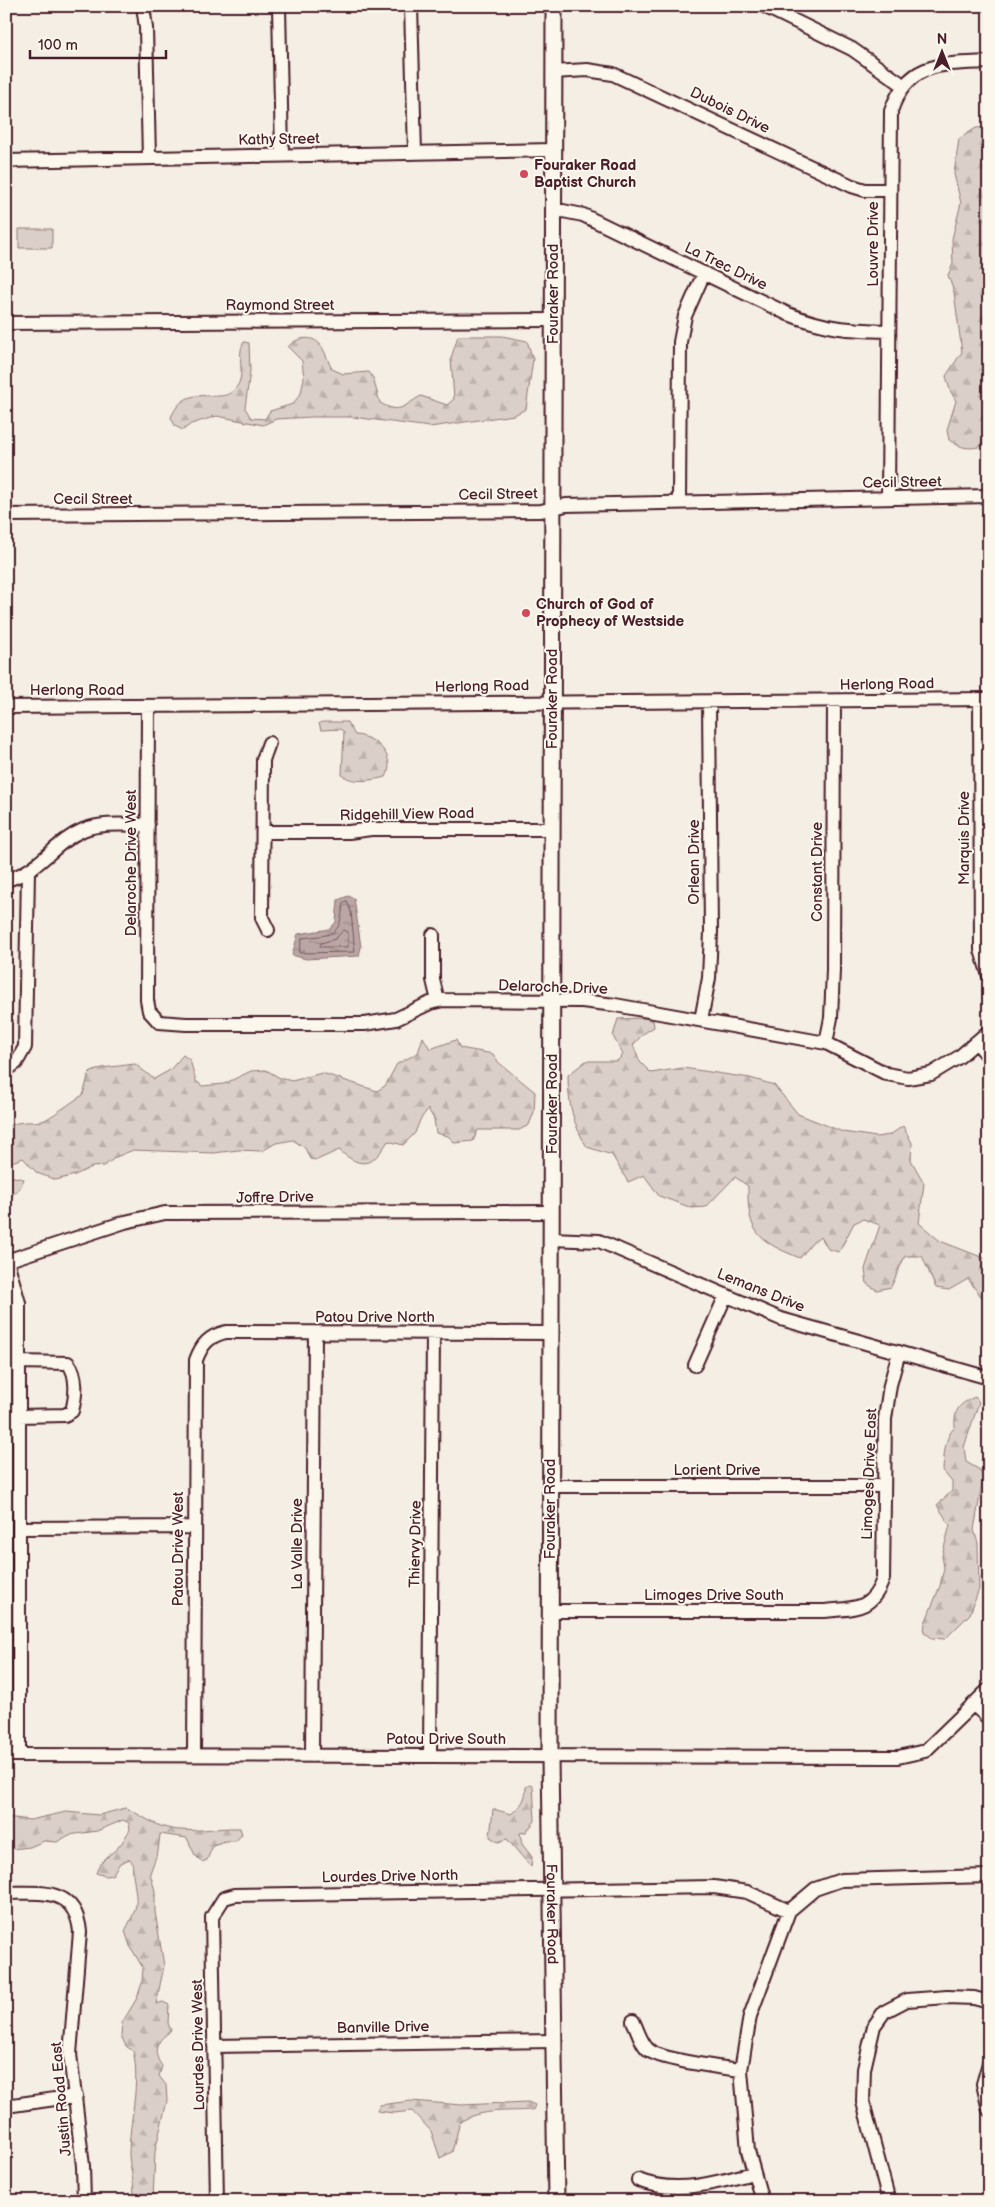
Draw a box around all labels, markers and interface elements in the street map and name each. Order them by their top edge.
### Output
scale bar [30,28,166,60]
north arrow [918,28,968,78]
text: N [937,31,947,48]
text: 100 m [38,36,78,55]
street label: Dubois Drive [687,83,773,138]
street label: Kathy Street [238,129,320,150]
place label: Fouraker Road Baptist Church [534,156,636,192]
marker: Fouraker Road Baptist Church [518,168,530,180]
street label: Louvre Drive [864,201,883,287]
street label: La Trec Drive [681,238,770,295]
street label: Fouraker Road [544,244,563,344]
street label: Raymond Street [226,296,335,315]
street label: Cecil Street [862,472,942,493]
street label: Cecil Street [458,484,538,505]
street label: Cecil Street [53,490,133,509]
place label: Church of God of Prophecy of Westside [536,595,685,631]
marker: Church of God of Prophecy of Westside [520,607,532,619]
street label: Fouraker Road [543,649,562,749]
street label: Herlong Road [840,674,934,695]
street label: Herlong Road [435,676,529,697]
street label: Herlong Road [30,681,124,700]
street label: Delaroche Drive West [122,789,141,936]
street label: Marquis Drive [955,791,974,885]
street label: Ridgehill View Road [340,804,474,825]
street label: Orlean Drive [685,819,704,905]
street label: Constant Drive [808,822,827,922]
street label: Delaroche Drive [498,976,608,999]
street label: Fouraker Road [543,1054,562,1154]
street label: Joffre Drive [236,1187,314,1208]
street label: Lemans Drive [714,1264,808,1317]
street label: Patou Drive North [315,1308,435,1327]
street label: Limoges Drive East [858,1407,881,1540]
street label: Fouraker Road [541,1459,560,1559]
street label: Lorient Drive [674,1461,761,1480]
street label: Patou Drive West [169,1491,188,1606]
street label: La Valle Drive [288,1498,307,1590]
street label: Thiervy Drive [405,1500,426,1588]
street label: Limoges Drive South [644,1586,784,1605]
street label: Patou Drive South [386,1730,506,1749]
street label: Fouraker Road [541,1864,562,1964]
street label: Lourdes Drive North [322,1866,458,1887]
street label: Lourdes Drive West [188,1979,209,2111]
street label: Banville Drive [336,2017,430,2038]
street label: Justin Road East [47,2040,76,2157]

